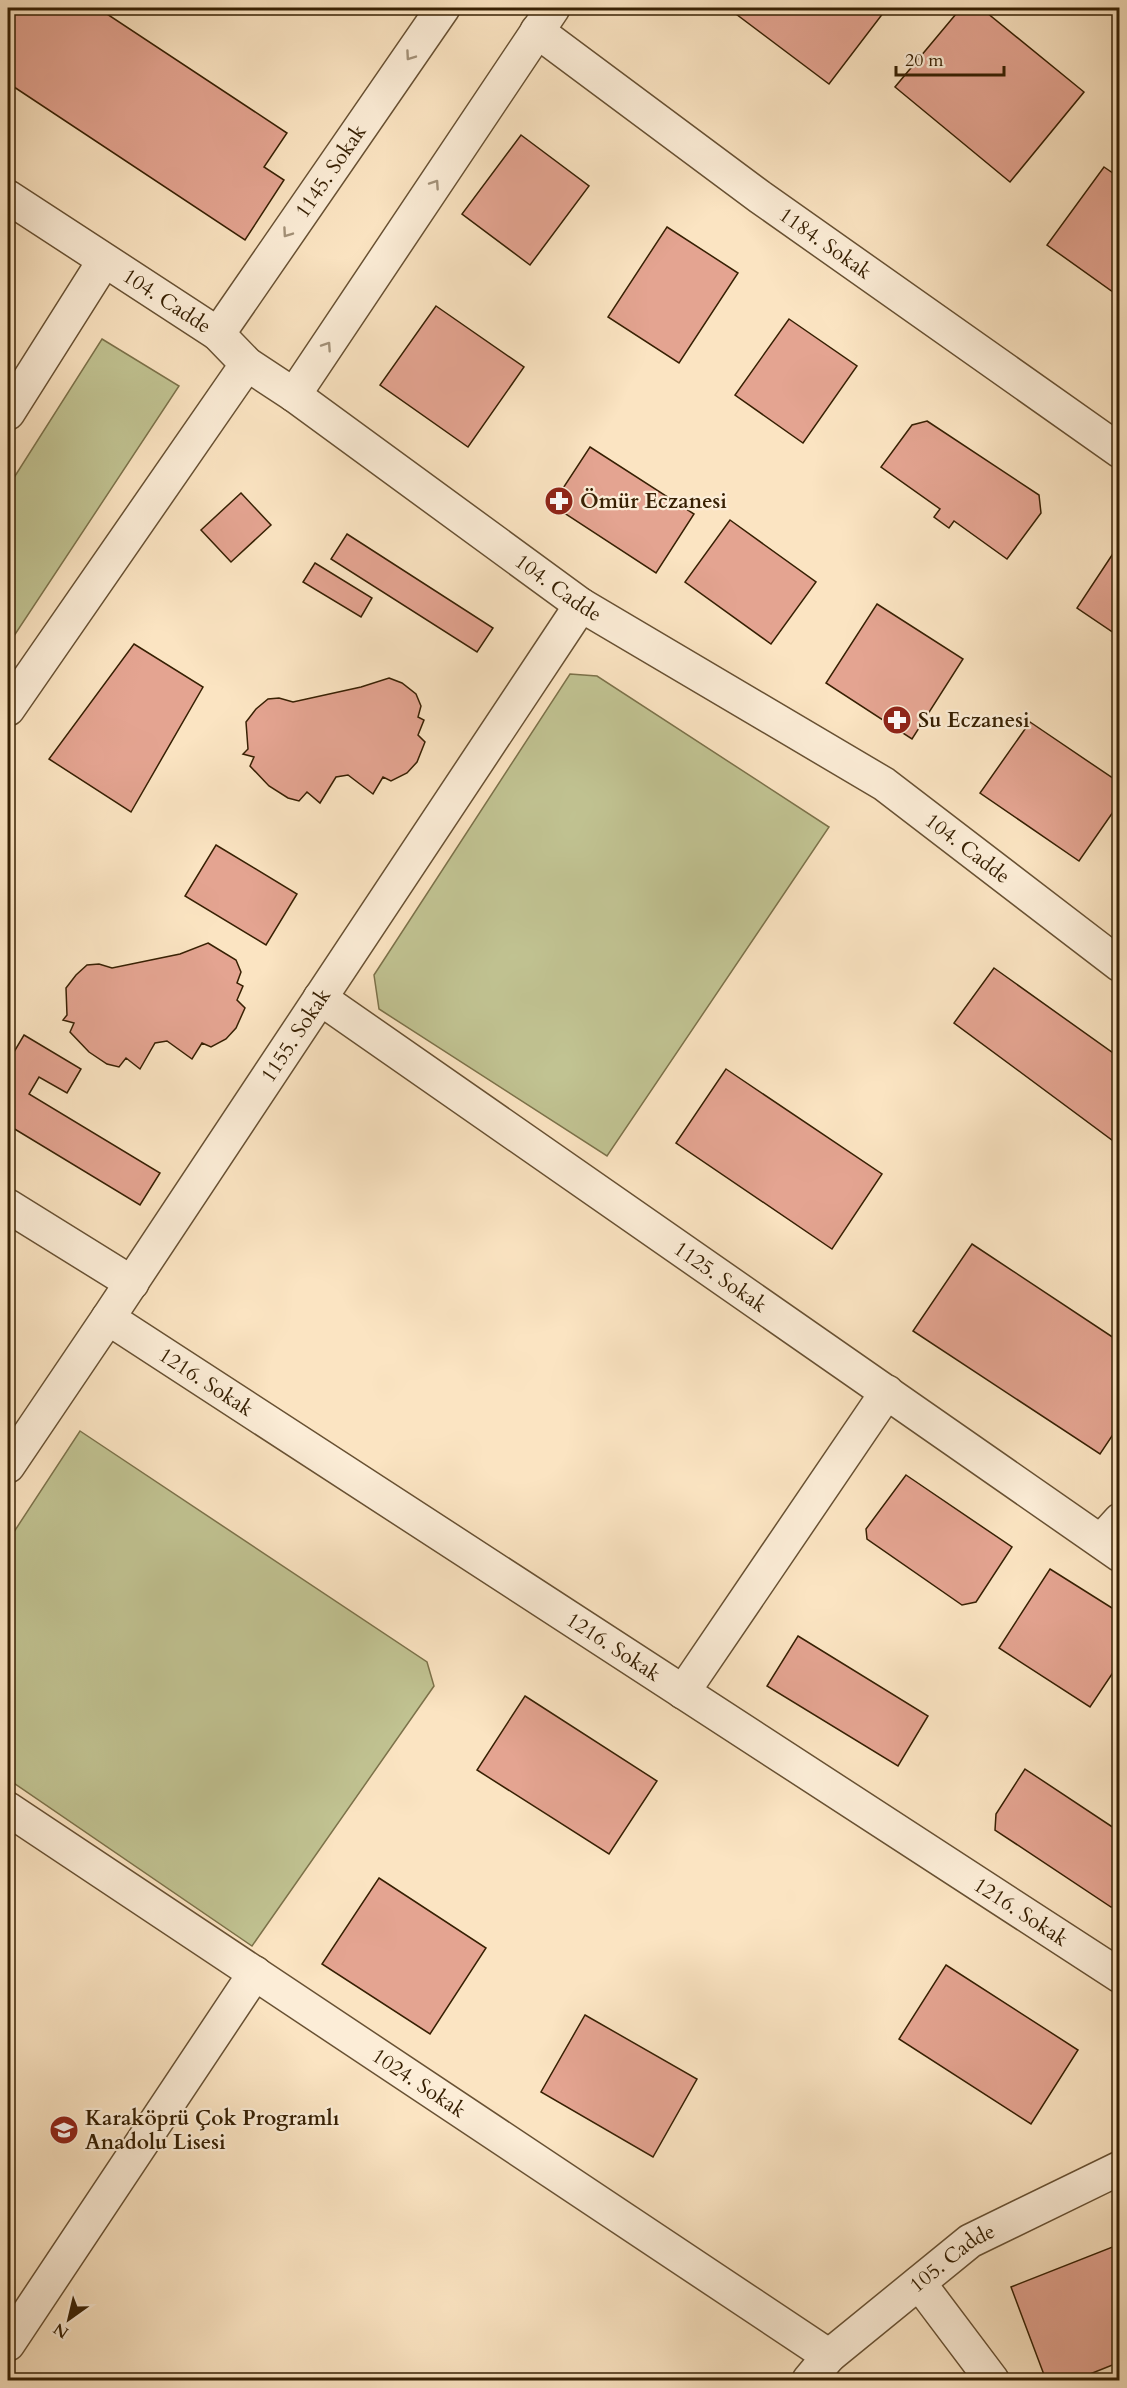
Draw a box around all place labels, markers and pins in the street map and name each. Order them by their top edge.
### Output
pharmacy icon: Ömür Eczanesi [543,485,575,517]
place label: Ömür Eczanesi [580,487,727,516]
pharmacy icon: Su Eczanesi [881,704,913,736]
place label: Su Eczanesi [918,706,1030,735]
place label: Karaköprü Çok Programlı Anadolu Lisesi [85,2104,340,2157]
school or university icon: Karaköprü Çok Programlı Anadolu Lisesi [48,2114,80,2146]

